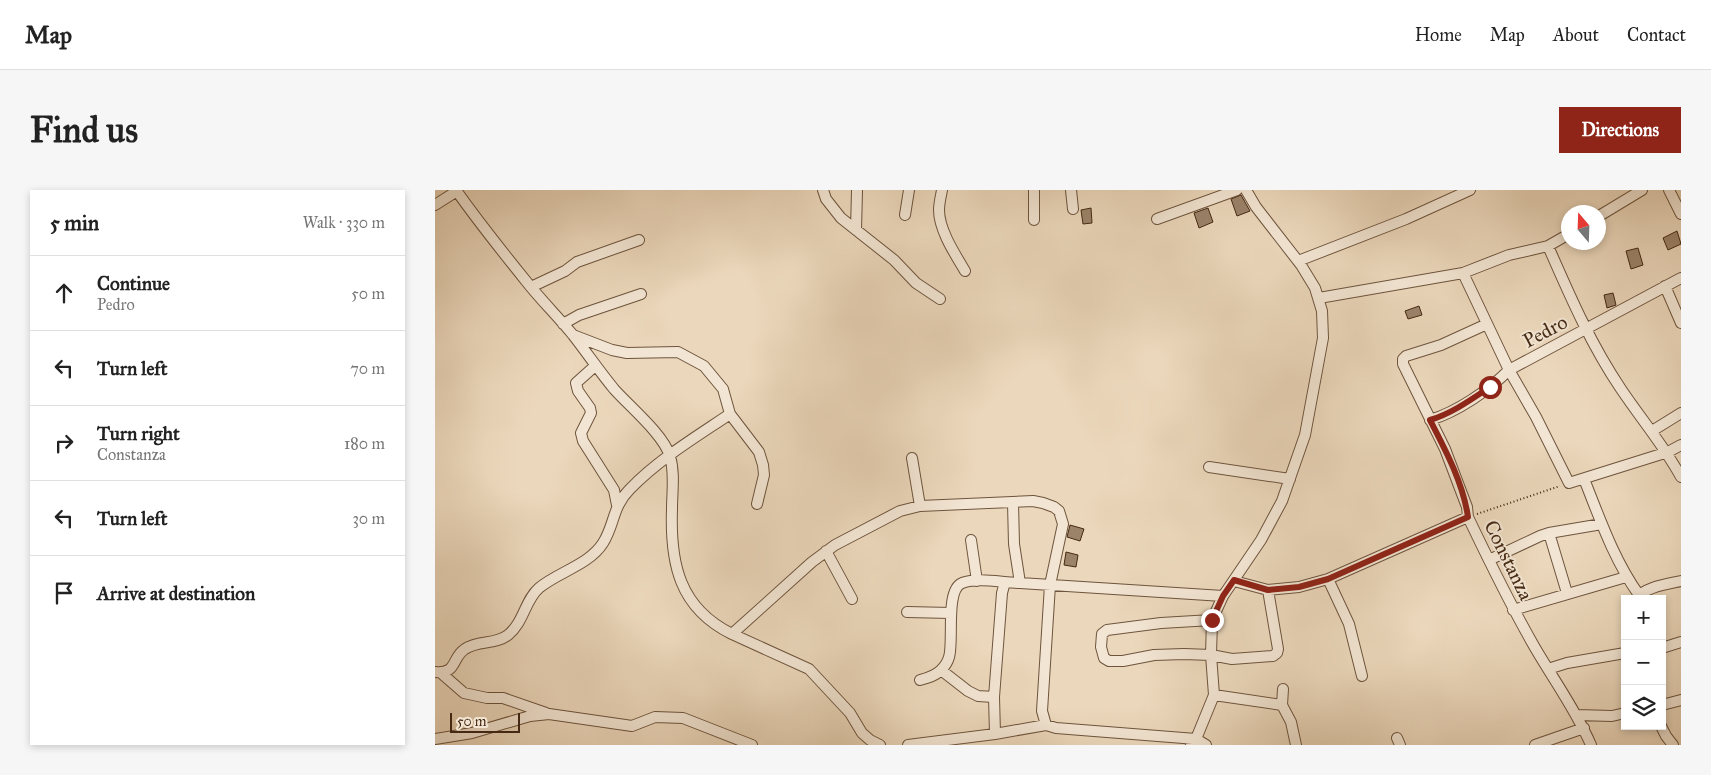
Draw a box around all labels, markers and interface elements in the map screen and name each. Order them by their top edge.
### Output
text: Map [25,20,72,50]
text: Home [1415,24,1462,46]
text: Map [1490,24,1525,46]
text: About [1553,24,1599,46]
text: Contact [1627,24,1686,46]
button: Directions [1559,107,1681,153]
text: Find us [30,109,138,152]
north arrow [1561,205,1606,250]
text: 5 min [50,210,99,236]
text: Walk · 330 m [303,213,385,232]
text: Continue [97,272,170,295]
icon: ahead [50,279,78,307]
text: 50 m [351,284,385,303]
text: Pedro [97,295,135,314]
street label: Pedro [1519,309,1571,353]
icon: left [50,354,78,382]
text: Turn left [97,357,167,380]
text: 70 m [350,359,385,378]
route start [1479,376,1502,399]
text: Turn right [97,422,180,445]
icon: right [50,429,78,457]
text: 180 m [344,434,385,453]
text: Constanza [97,445,166,464]
icon: left [50,504,78,532]
text: Turn left [97,507,167,530]
text: 30 m [352,509,385,528]
street label: Constanza [1479,516,1539,604]
icon: arrive [50,579,78,607]
text: Arrive at destination [97,582,255,605]
map controls [1621,595,1666,730]
button: + [1621,595,1666,640]
route end [1201,609,1224,632]
button: − [1621,640,1666,685]
button: layers [1621,685,1666,730]
scale bar [450,710,520,733]
text: 50 m [457,713,486,730]

